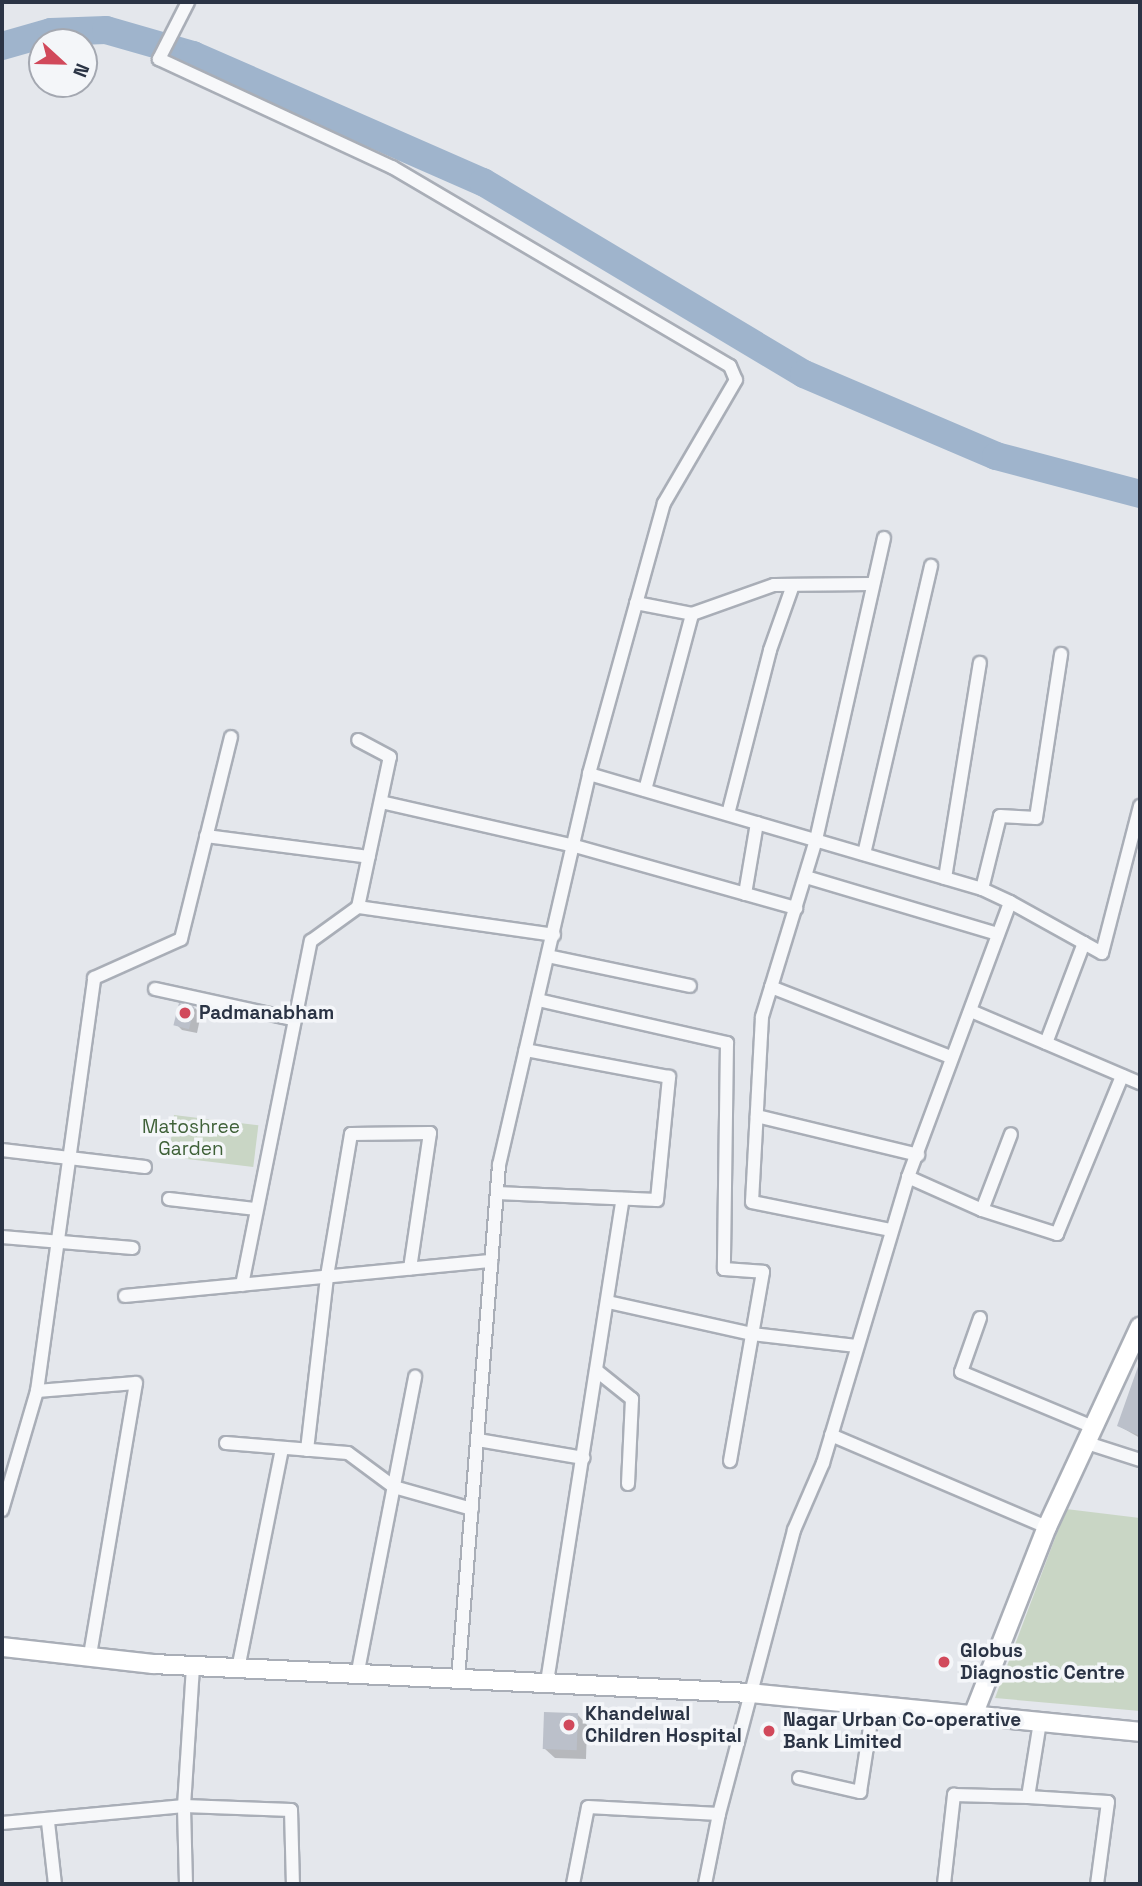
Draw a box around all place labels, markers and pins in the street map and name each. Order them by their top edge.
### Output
place label: Padmanabham [199,1002,334,1024]
marker: Padmanabham [177,1005,193,1021]
place label: Globus Diagnostic Centre [960,1640,1125,1684]
marker: Globus Diagnostic Centre [934,1652,954,1672]
place label: Khandelwal Children Hospital [585,1703,742,1747]
place label: Nagar Urban Co-operative Bank Limited [783,1709,1021,1753]
marker: Khandelwal Children Hospital [559,1715,579,1735]
marker: Nagar Urban Co-operative Bank Limited [761,1723,777,1739]

